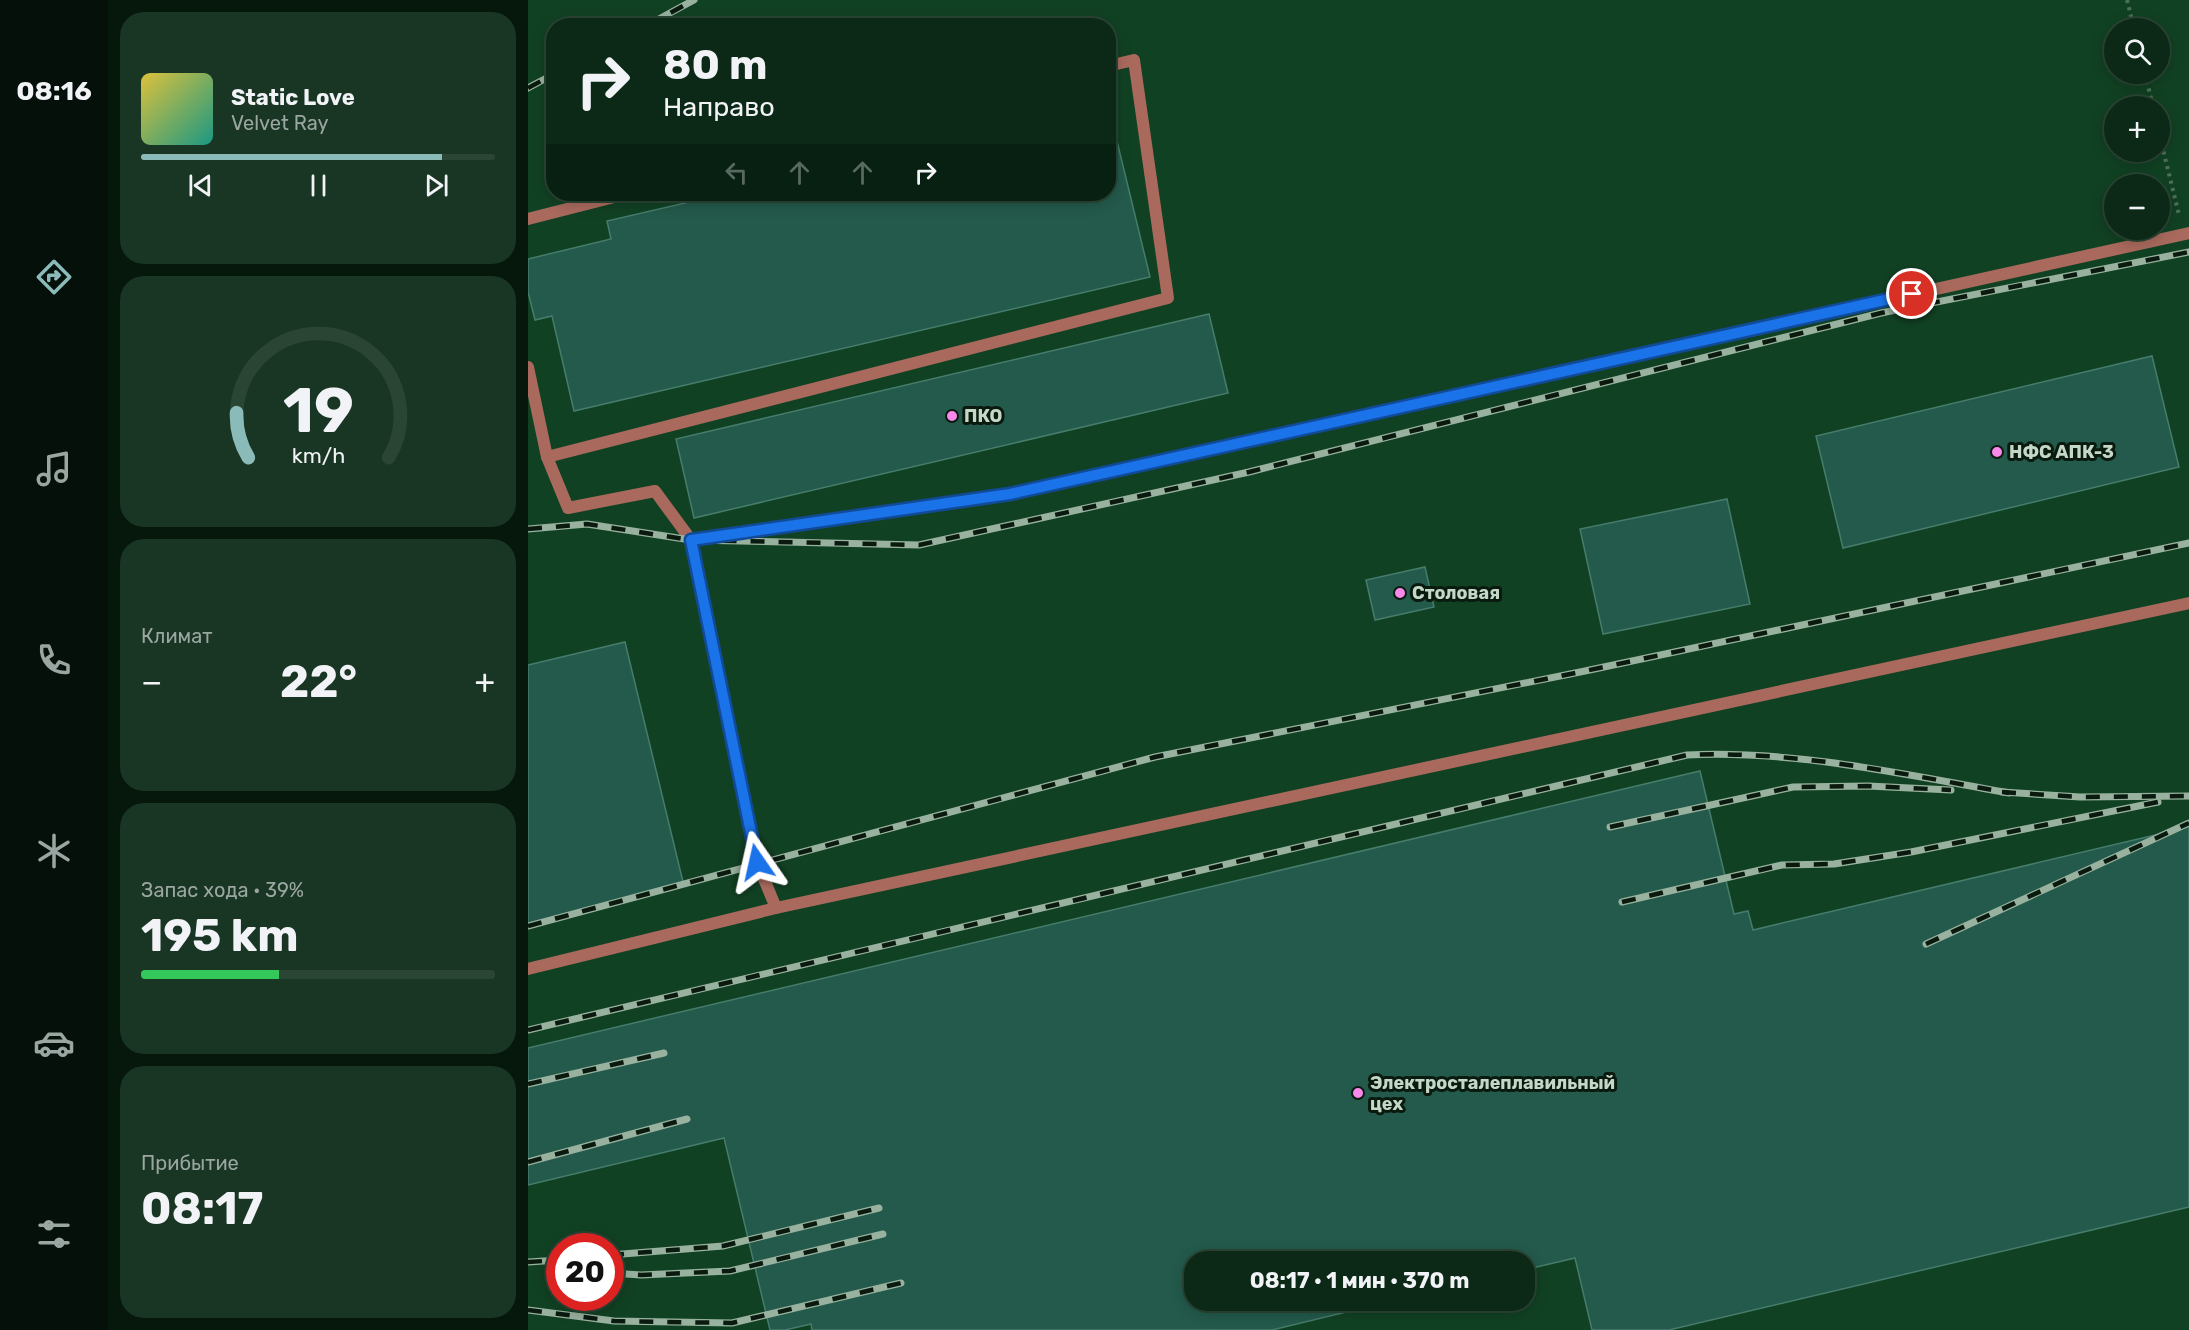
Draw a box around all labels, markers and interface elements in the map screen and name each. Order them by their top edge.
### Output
map controls [2104,18,2170,240]
button: search [2104,18,2170,84]
text: 80 m [663,40,767,90]
icon: right [564,42,642,120]
text: 08:16 [16,75,92,107]
text: Static Love [231,84,355,111]
text: Направо [663,91,775,123]
button: + [2104,96,2170,162]
text: Velvet Ray [231,111,329,135]
icon: left [720,156,753,189]
icon: ahead [783,156,816,189]
icon: ahead [846,156,879,189]
icon: right [909,156,942,189]
icon: previous [184,169,217,202]
icon: pause [302,169,335,202]
icon: next [420,169,453,202]
button: − [2104,174,2170,240]
icon: directions [33,256,75,298]
pin [1886,268,1937,319]
icon: arrive [1895,277,1928,310]
text: 19 [282,375,354,449]
place label: ПКО [964,405,1002,427]
marker: ПКО [945,409,959,423]
place label: НФС АПК-3 [2009,441,2114,463]
text: km/h [291,444,345,469]
marker: НФС АПК-3 [1990,445,2004,459]
icon: music [33,448,75,490]
place label: Столовая [1412,582,1500,604]
marker: Столовая [1393,586,1407,600]
text: Климат [141,624,213,648]
icon: phone [33,639,75,681]
text: 22° [280,655,357,708]
text: − [141,662,162,701]
text: + [474,662,495,701]
icon: climate [33,830,75,872]
position arrow [725,830,789,894]
text: Запас хода · 39% [141,878,304,902]
text: 195 km [141,909,298,962]
icon: car [33,1022,75,1064]
place label: Электросталеплавильный цех [1370,1072,1615,1115]
marker: Электросталеплавильный цех [1351,1086,1365,1100]
text: Прибытие [141,1151,239,1175]
text: 08:17 [141,1182,263,1235]
icon: filters [33,1213,75,1255]
speed limit sign: 20 [546,1233,624,1311]
text: 08:17 · 1 мин · 370 m [1250,1267,1469,1294]

